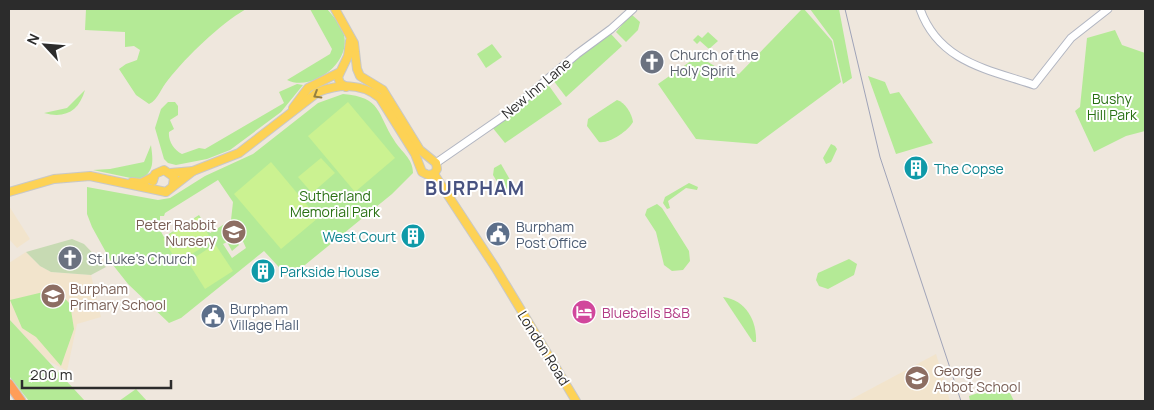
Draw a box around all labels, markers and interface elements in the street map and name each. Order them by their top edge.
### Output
north arrow [20,20,70,70]
text: N [22,30,44,48]
place label: Church of the Holy Spirit [670,45,759,80]
church icon: Church of the Holy Spirit [639,49,665,75]
street label: New Inn Lane [497,53,575,123]
one-way arrow [313,88,322,98]
park label: Bushy Hill Park [1087,89,1138,124]
building icon: The Copse [903,155,929,181]
place label: The Copse [934,159,1004,178]
district label: BURPHAM [425,175,525,201]
park label: Sutherland Memorial Park [290,186,381,221]
place label: Peter Rabbit Nursery [136,215,217,250]
place label: Burpham Post Office [516,217,587,252]
school or university icon: Peter Rabbit Nursery [221,219,247,245]
public building icon: Burpham Post Office [485,221,511,247]
building icon: West Court [400,223,426,249]
place label: West Court [323,227,396,246]
church icon: St Luke's Church [57,245,83,271]
place label: St Luke's Church [88,249,195,268]
building icon: Parkside House [250,258,276,284]
place label: Parkside House [280,262,379,281]
place label: Burpham Primary School [70,279,166,314]
school or university icon: Burpham Primary School [40,283,66,309]
place label: Burpham Village Hall [230,299,299,334]
hotel icon: Bluebells B&B [571,299,597,325]
public building icon: Burpham Village Hall [200,303,226,329]
place label: Bluebells B&B [602,303,690,322]
street label: London Road [514,307,574,389]
scale bar [22,358,171,390]
place label: George Abbot School [934,361,1021,396]
text: 200 m [30,364,73,385]
school or university icon: George Abbot School [904,365,930,391]

